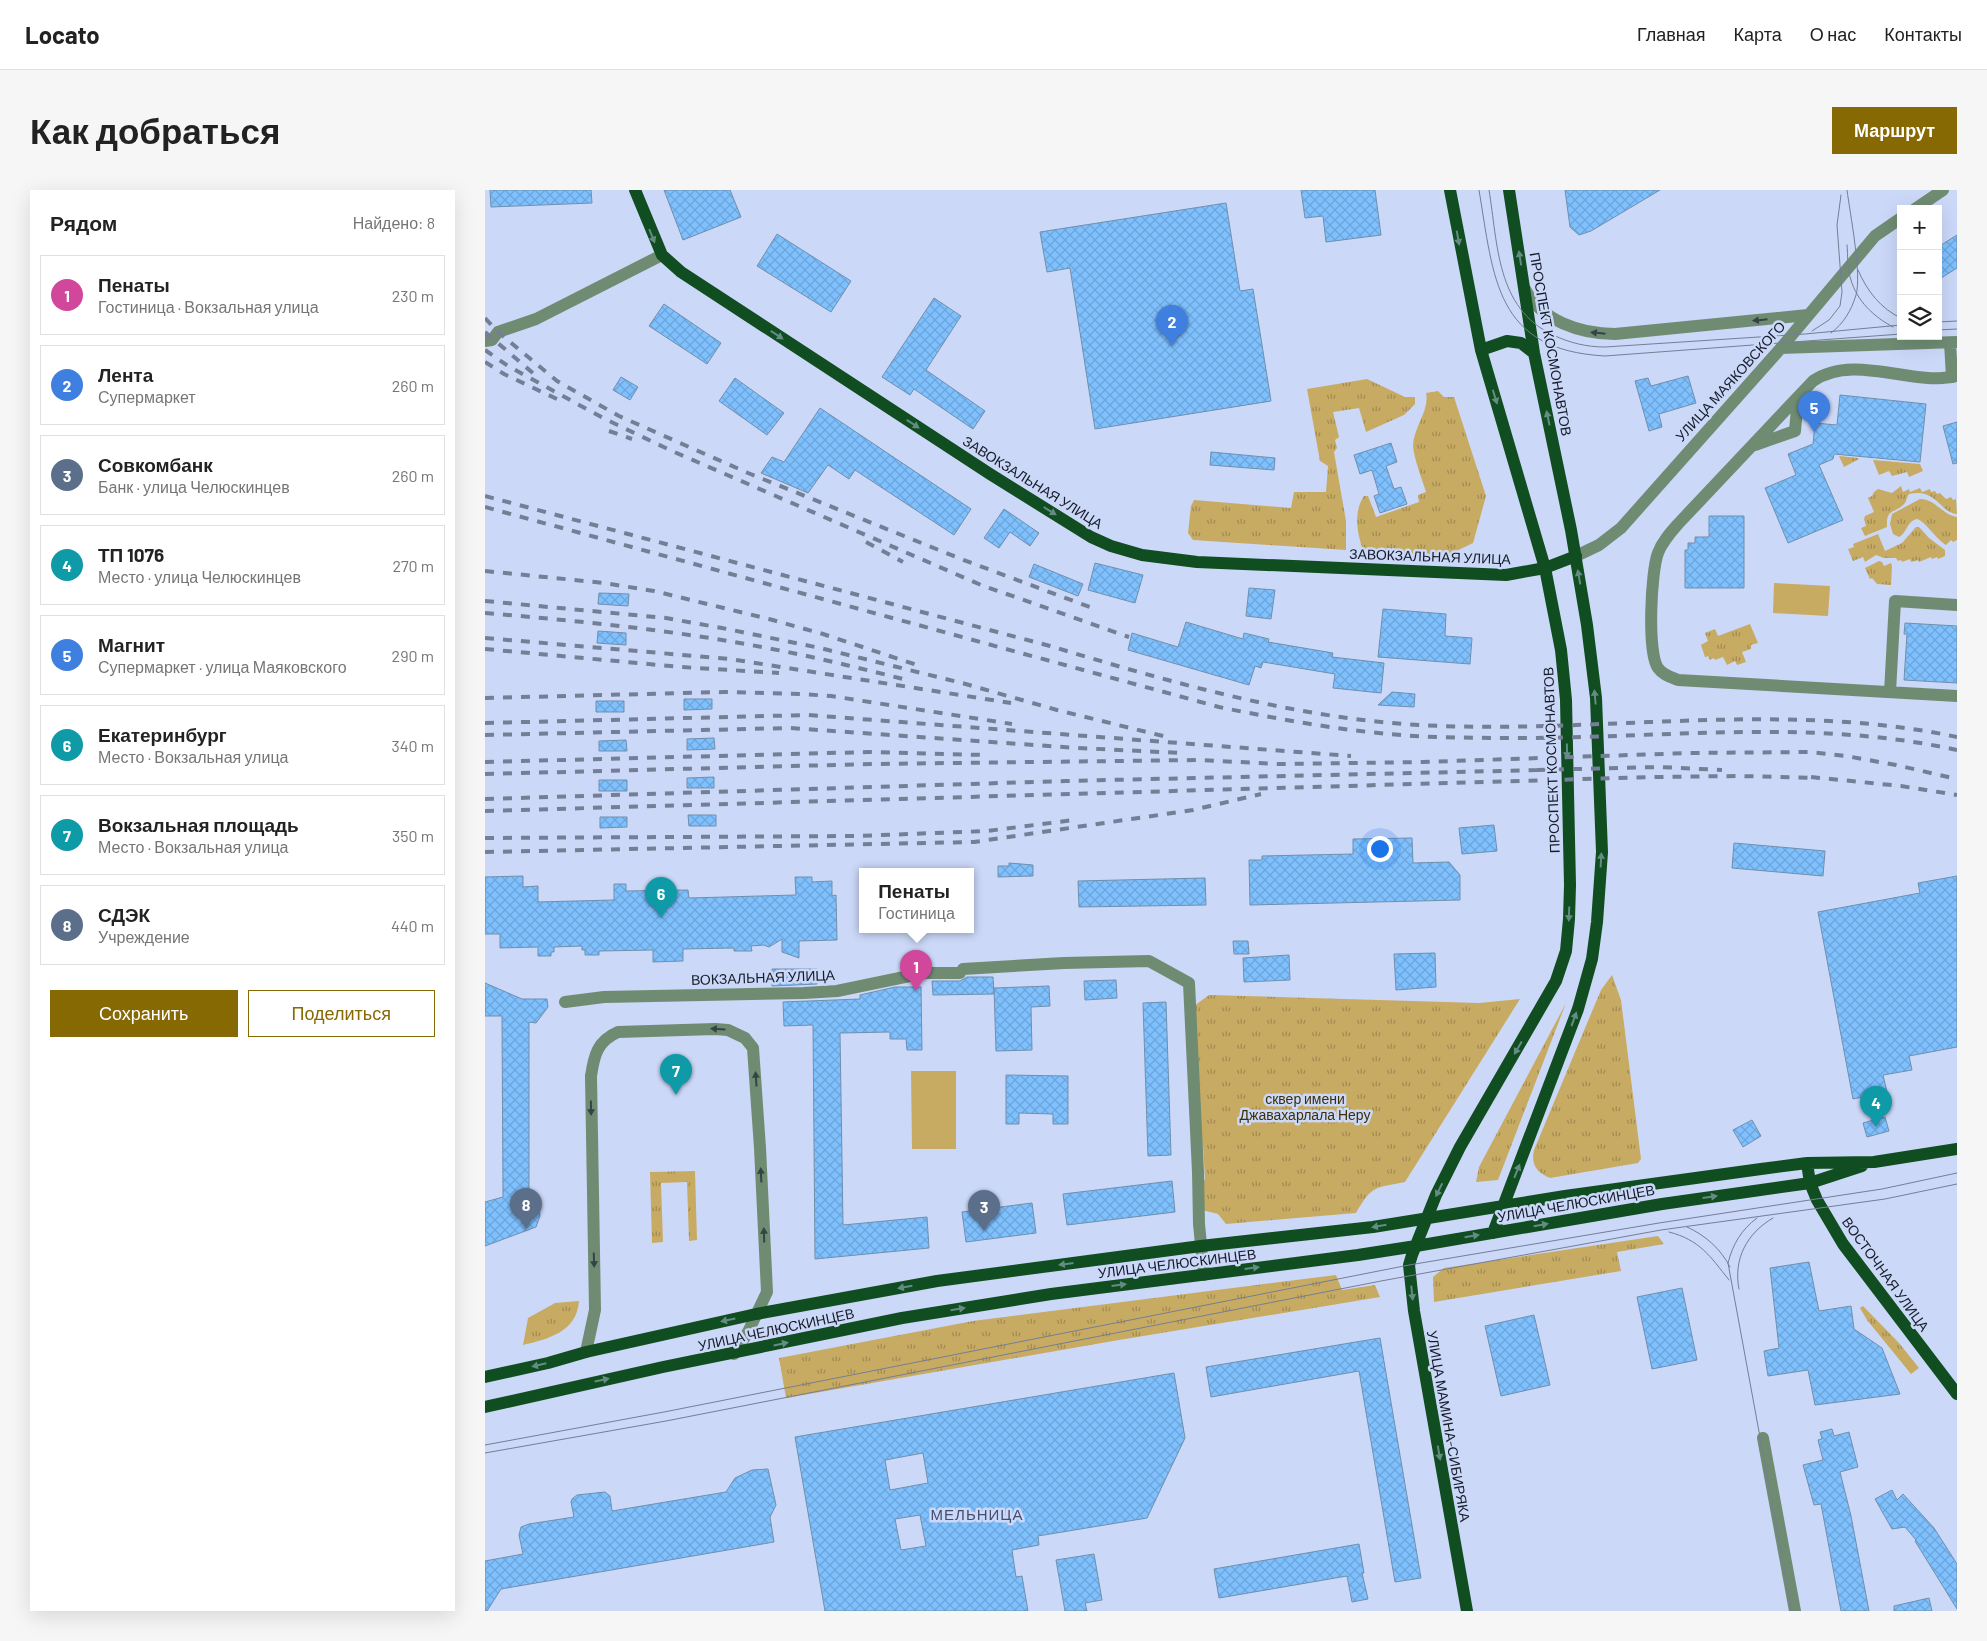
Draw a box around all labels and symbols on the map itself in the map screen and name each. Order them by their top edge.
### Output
one-way arrow [649,228,656,243]
one-way arrow [1455,230,1463,246]
one-way arrow [1516,250,1524,266]
street label: ПРОСПЕКТ КОСМОНАВТОВ [1526,251,1576,437]
pin: 2 [1156,305,1188,346]
one-way arrow [1751,316,1767,324]
street label: УЛИЦА МАЯКОВСКОГО [1672,317,1788,445]
one-way arrow [1590,329,1606,337]
one-way arrow [770,330,784,340]
one-way arrow [1491,390,1499,405]
pin: 5 [1798,391,1830,432]
one-way arrow [1543,409,1551,425]
one-way arrow [906,419,920,429]
street label: ЗАВОКЗАЛЬНАЯ УЛИЦА [960,432,1107,532]
one-way arrow [1043,507,1057,516]
street label: ЗАВОКЗАЛЬНАЯ УЛИЦА [1349,545,1512,567]
one-way arrow [1575,569,1583,585]
street label: ПРОСПЕКТ КОСМОНАВТОВ [1539,667,1563,853]
one-way arrow [1591,689,1599,705]
one-way arrow [1564,743,1572,759]
your location [1367,836,1393,862]
one-way arrow [1598,852,1606,868]
pin: 6 [645,877,677,918]
one-way arrow [1564,906,1572,922]
pin: 1 [900,950,932,991]
street label: ВОКЗАЛЬНАЯ УЛИЦА [691,966,836,988]
one-way arrow [1570,1011,1578,1026]
one-way arrow [709,1025,725,1033]
one-way arrow [1514,1042,1523,1055]
pin: 7 [660,1054,692,1095]
one-way arrow [752,1070,760,1086]
pin: 4 [1860,1086,1892,1127]
park label: сквер имени Джавахарлала Неру [1240,1090,1370,1123]
one-way arrow [588,1100,596,1116]
one-way arrow [1514,1164,1522,1179]
one-way arrow [757,1167,765,1183]
street label: УЛИЦА ЧЕЛЮСКИНЦЕВ [1496,1181,1656,1225]
one-way arrow [1435,1183,1443,1197]
pin: 8 [510,1188,542,1229]
pin: 3 [968,1190,1000,1231]
one-way arrow [1703,1193,1719,1201]
street label: ВОСТОЧНАЯ УЛИЦА [1839,1214,1934,1335]
one-way arrow [1533,1220,1549,1228]
one-way arrow [1371,1222,1387,1230]
one-way arrow [760,1227,768,1243]
one-way arrow [1464,1232,1480,1240]
street label: УЛИЦА ЧЕЛЮСКИНЦЕВ [1097,1245,1257,1281]
one-way arrow [590,1253,598,1269]
one-way arrow [1058,1260,1074,1268]
one-way arrow [1245,1264,1261,1272]
one-way arrow [1111,1281,1127,1289]
one-way arrow [897,1283,913,1291]
one-way arrow [1408,1285,1416,1301]
street label: УЛИЦА ЧЕЛЮСКИНЦЕВ [696,1304,856,1354]
one-way arrow [950,1305,966,1313]
one-way arrow [720,1317,736,1325]
street label: УЛИЦА МАМИНА-СИБИРЯКА [1424,1329,1474,1524]
one-way arrow [774,1339,790,1347]
one-way arrow [531,1361,546,1369]
one-way arrow [595,1376,610,1384]
one-way arrow [1435,1446,1443,1462]
district label: МЕЛЬНИЦА [931,1505,1023,1523]

